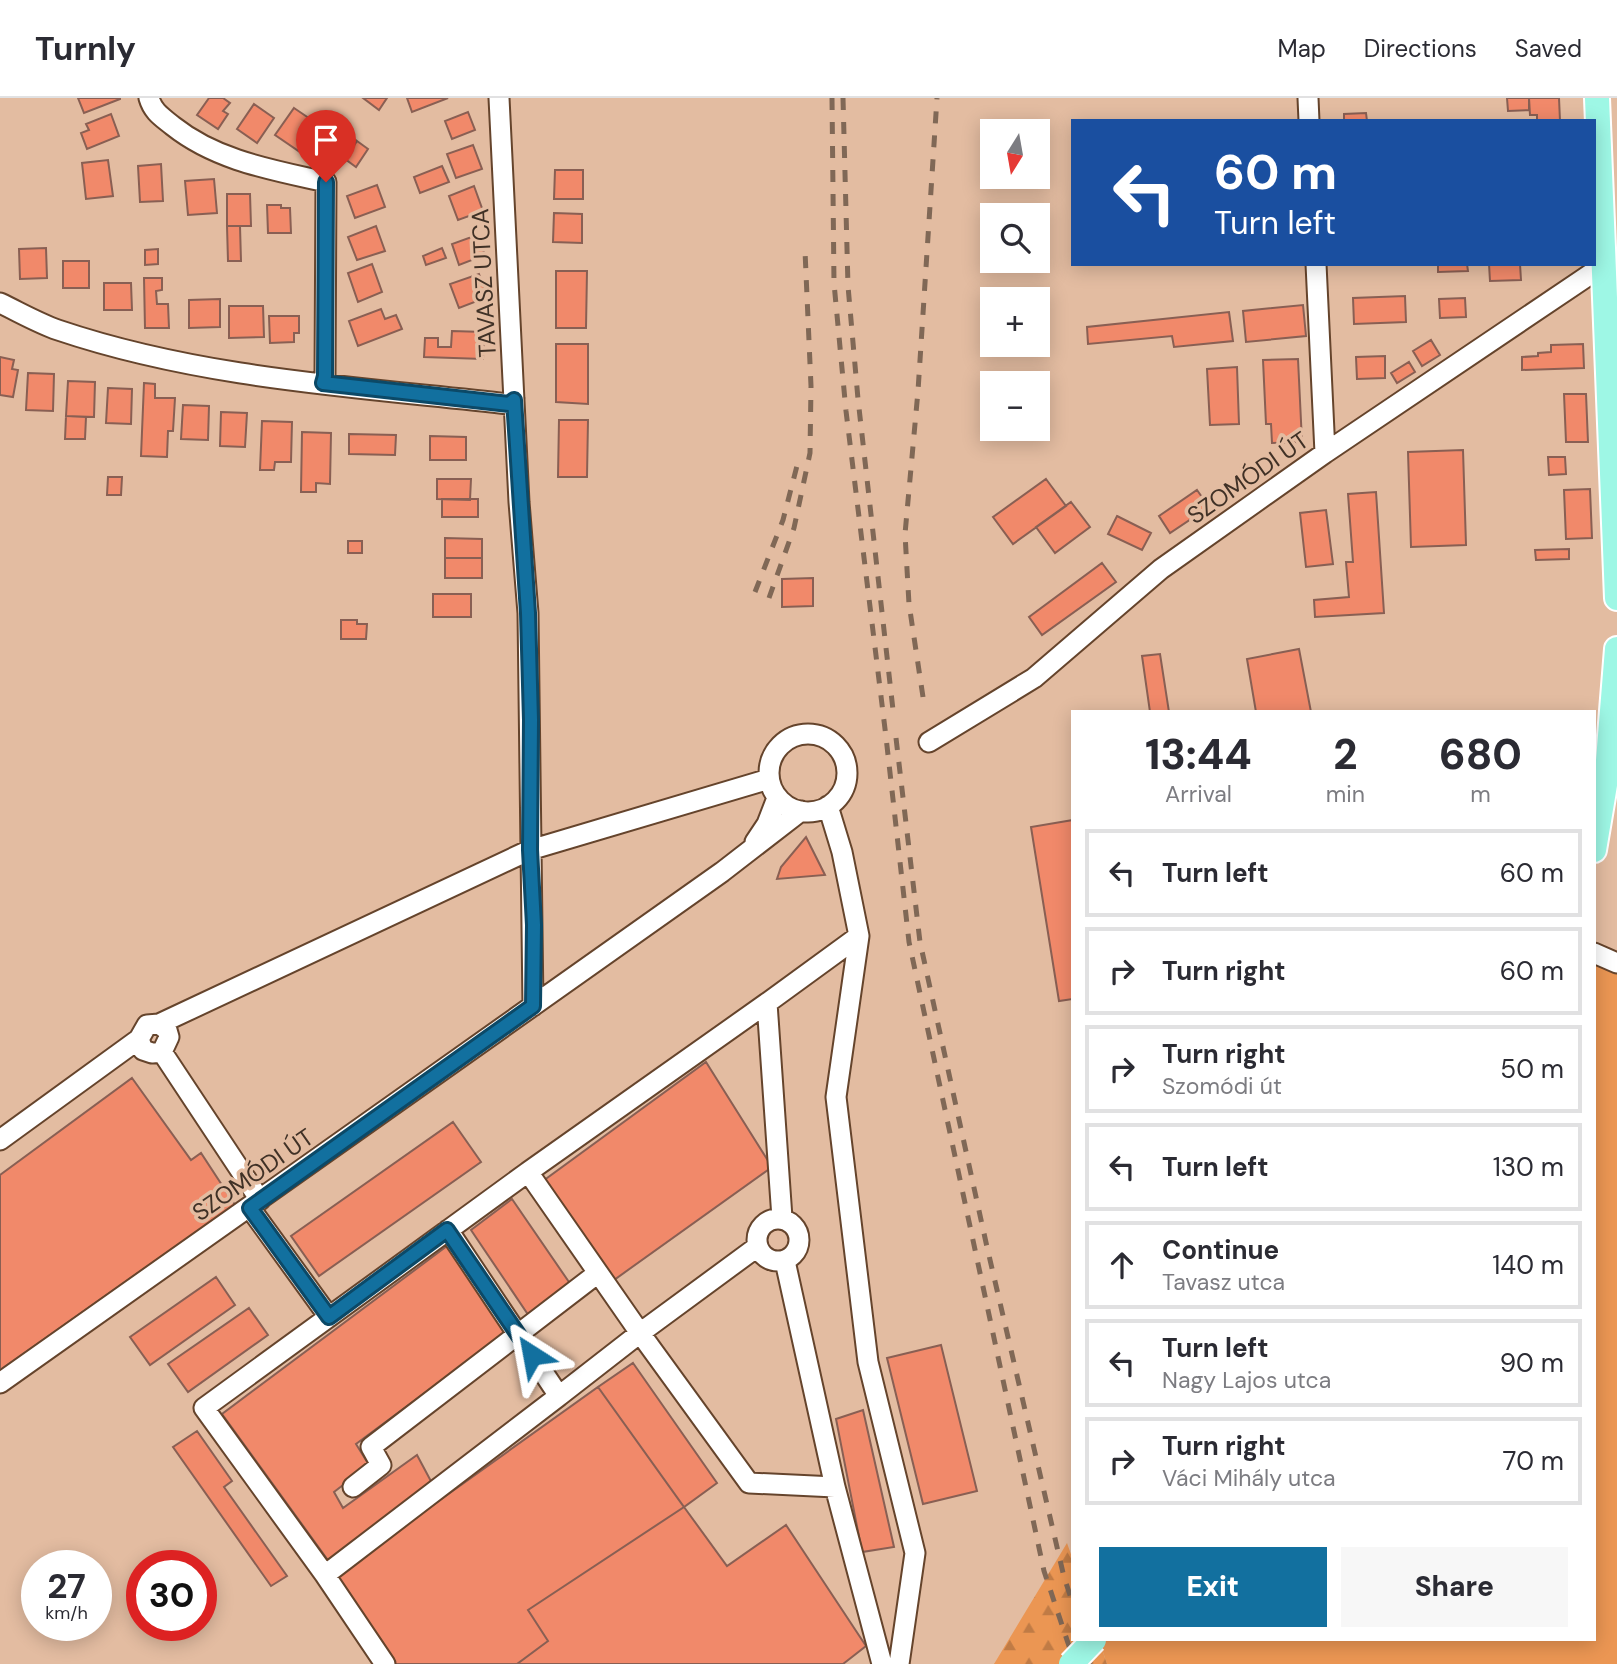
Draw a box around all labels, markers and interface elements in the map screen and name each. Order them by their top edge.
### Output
text: Turnly [35,27,136,70]
text: Map [1278,33,1326,64]
text: Directions [1364,33,1477,64]
text: Saved [1515,33,1582,64]
pin [296,110,356,182]
north arrow [980,119,1050,189]
map controls [980,119,1050,441]
icon: arrive [307,121,345,159]
text: 60 m [1214,140,1337,204]
icon: left [1099,147,1190,238]
text: Turn left [1214,202,1336,244]
button: search [980,203,1050,273]
street label: TAVASZ UTCA [464,208,503,358]
button: + [980,287,1050,357]
button: − [980,371,1050,441]
street label: SZOMÓDI ÚT [1181,424,1315,531]
text: 13:44 [1145,727,1252,782]
text: 2 [1333,727,1358,782]
text: 680 [1439,727,1522,782]
text: Arrival [1165,779,1232,809]
text: min [1326,779,1365,809]
text: m [1470,779,1491,809]
icon: left [1103,854,1141,892]
text: Turn left [1162,856,1269,890]
text: 60 m [1500,856,1564,890]
icon: right [1103,952,1141,990]
text: Turn right [1162,954,1286,988]
text: 60 m [1500,954,1564,988]
text: Turn right [1162,1037,1286,1071]
icon: right [1103,1050,1141,1088]
text: 50 m [1500,1052,1564,1086]
text: Szomódi út [1162,1071,1282,1101]
street label: SZOMÓDI ÚT [186,1121,320,1228]
icon: left [1103,1148,1141,1186]
text: Turn left [1162,1150,1269,1184]
text: 130 m [1493,1150,1564,1184]
text: Continue [1162,1233,1279,1267]
icon: ahead [1103,1246,1141,1284]
text: 140 m [1492,1248,1564,1282]
text: Tavasz utca [1162,1267,1285,1297]
position arrow [495,1318,569,1392]
text: Turn left [1162,1331,1269,1365]
icon: left [1103,1344,1141,1382]
text: 90 m [1500,1346,1564,1380]
text: Nagy Lajos utca [1162,1365,1331,1395]
text: Turn right [1162,1429,1286,1463]
icon: right [1103,1442,1141,1480]
text: 70 m [1503,1444,1564,1478]
text: Váci Mihály utca [1162,1463,1336,1493]
button: Exit [1099,1547,1327,1627]
button: Share [1341,1547,1568,1627]
speed limit sign: 30 [126,1550,217,1641]
text: 27 [47,1563,86,1609]
text: km/h [45,1601,88,1625]

